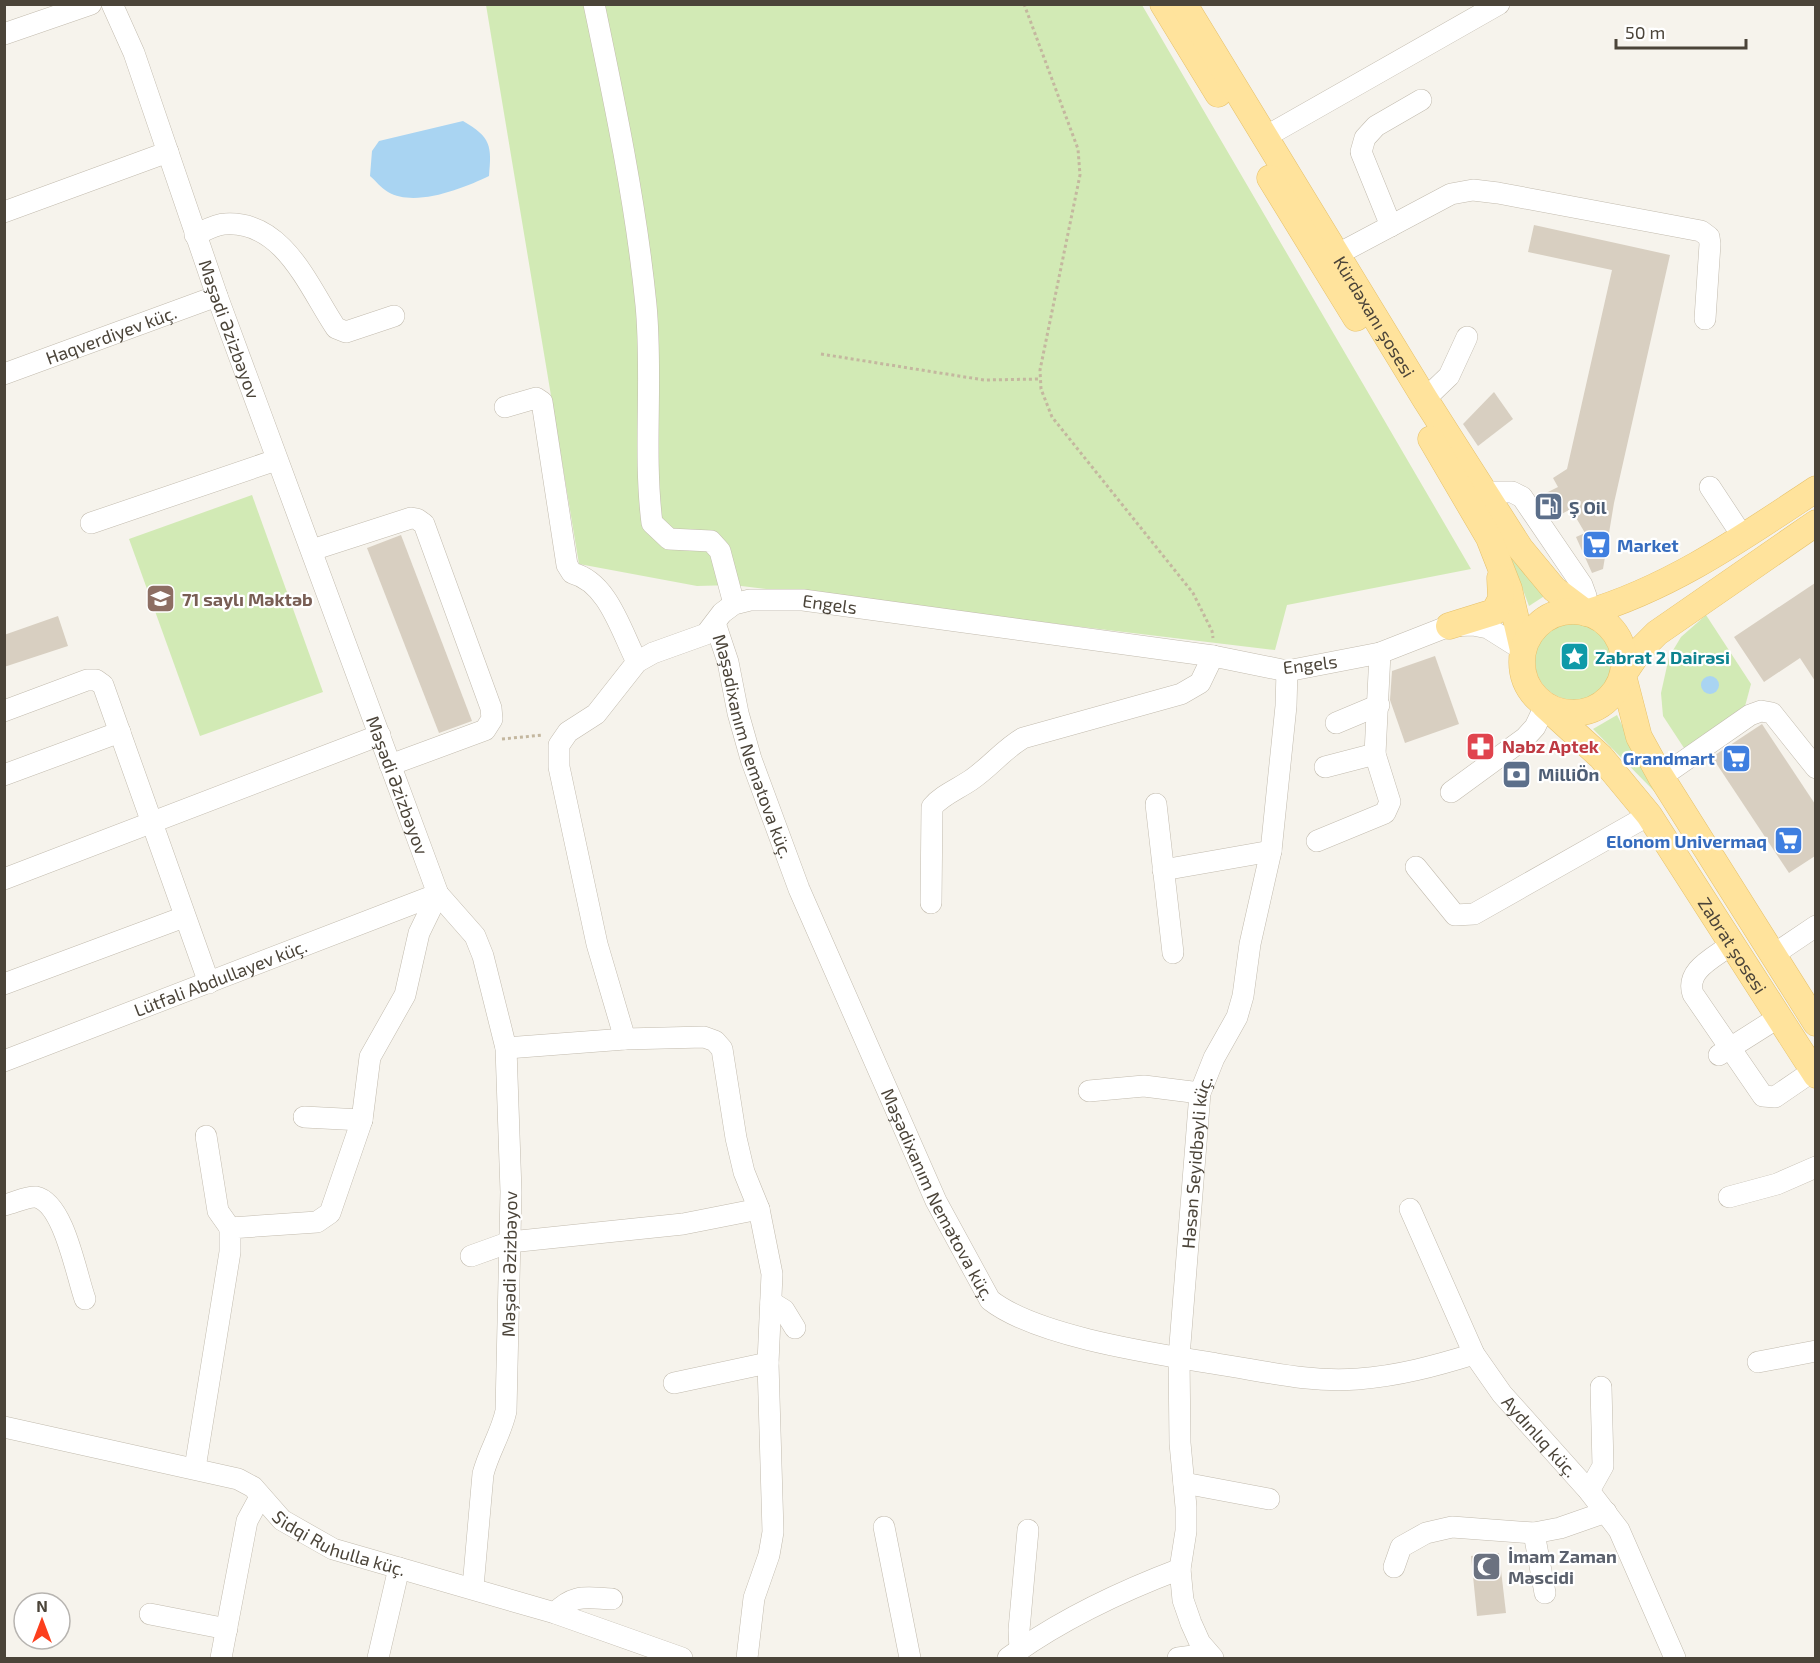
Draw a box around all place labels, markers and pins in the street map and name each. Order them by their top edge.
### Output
fuel station icon: Ş Oil [1532,491,1564,523]
place label: Ş Oil [1569,496,1607,519]
supermarket icon: Market [1580,529,1612,561]
place label: Market [1617,534,1679,556]
school or university icon: 71 saylı Məktəb [145,583,177,615]
place label: 71 saylı Məktəb [182,588,313,610]
place icon: Zabrat 2 Dairəsi [1558,641,1590,673]
place label: Zabrat 2 Dairəsi [1595,646,1730,668]
pharmacy icon: Nəbz Aptek [1465,730,1497,762]
place label: Nəbz Aptek [1502,735,1599,757]
supermarket icon: Grandmart [1720,742,1752,774]
place label: Grandmart [1623,747,1716,769]
bank icon: MilliÖn [1501,758,1533,790]
place label: MilliÖn [1538,763,1599,785]
supermarket icon: Elonom Univermaq [1772,825,1804,857]
place label: Elonom Univermaq [1606,830,1767,852]
place label: İmam Zaman Məscidi [1508,1545,1617,1588]
mosque icon: İmam Zaman Məscidi [1471,1550,1503,1582]

